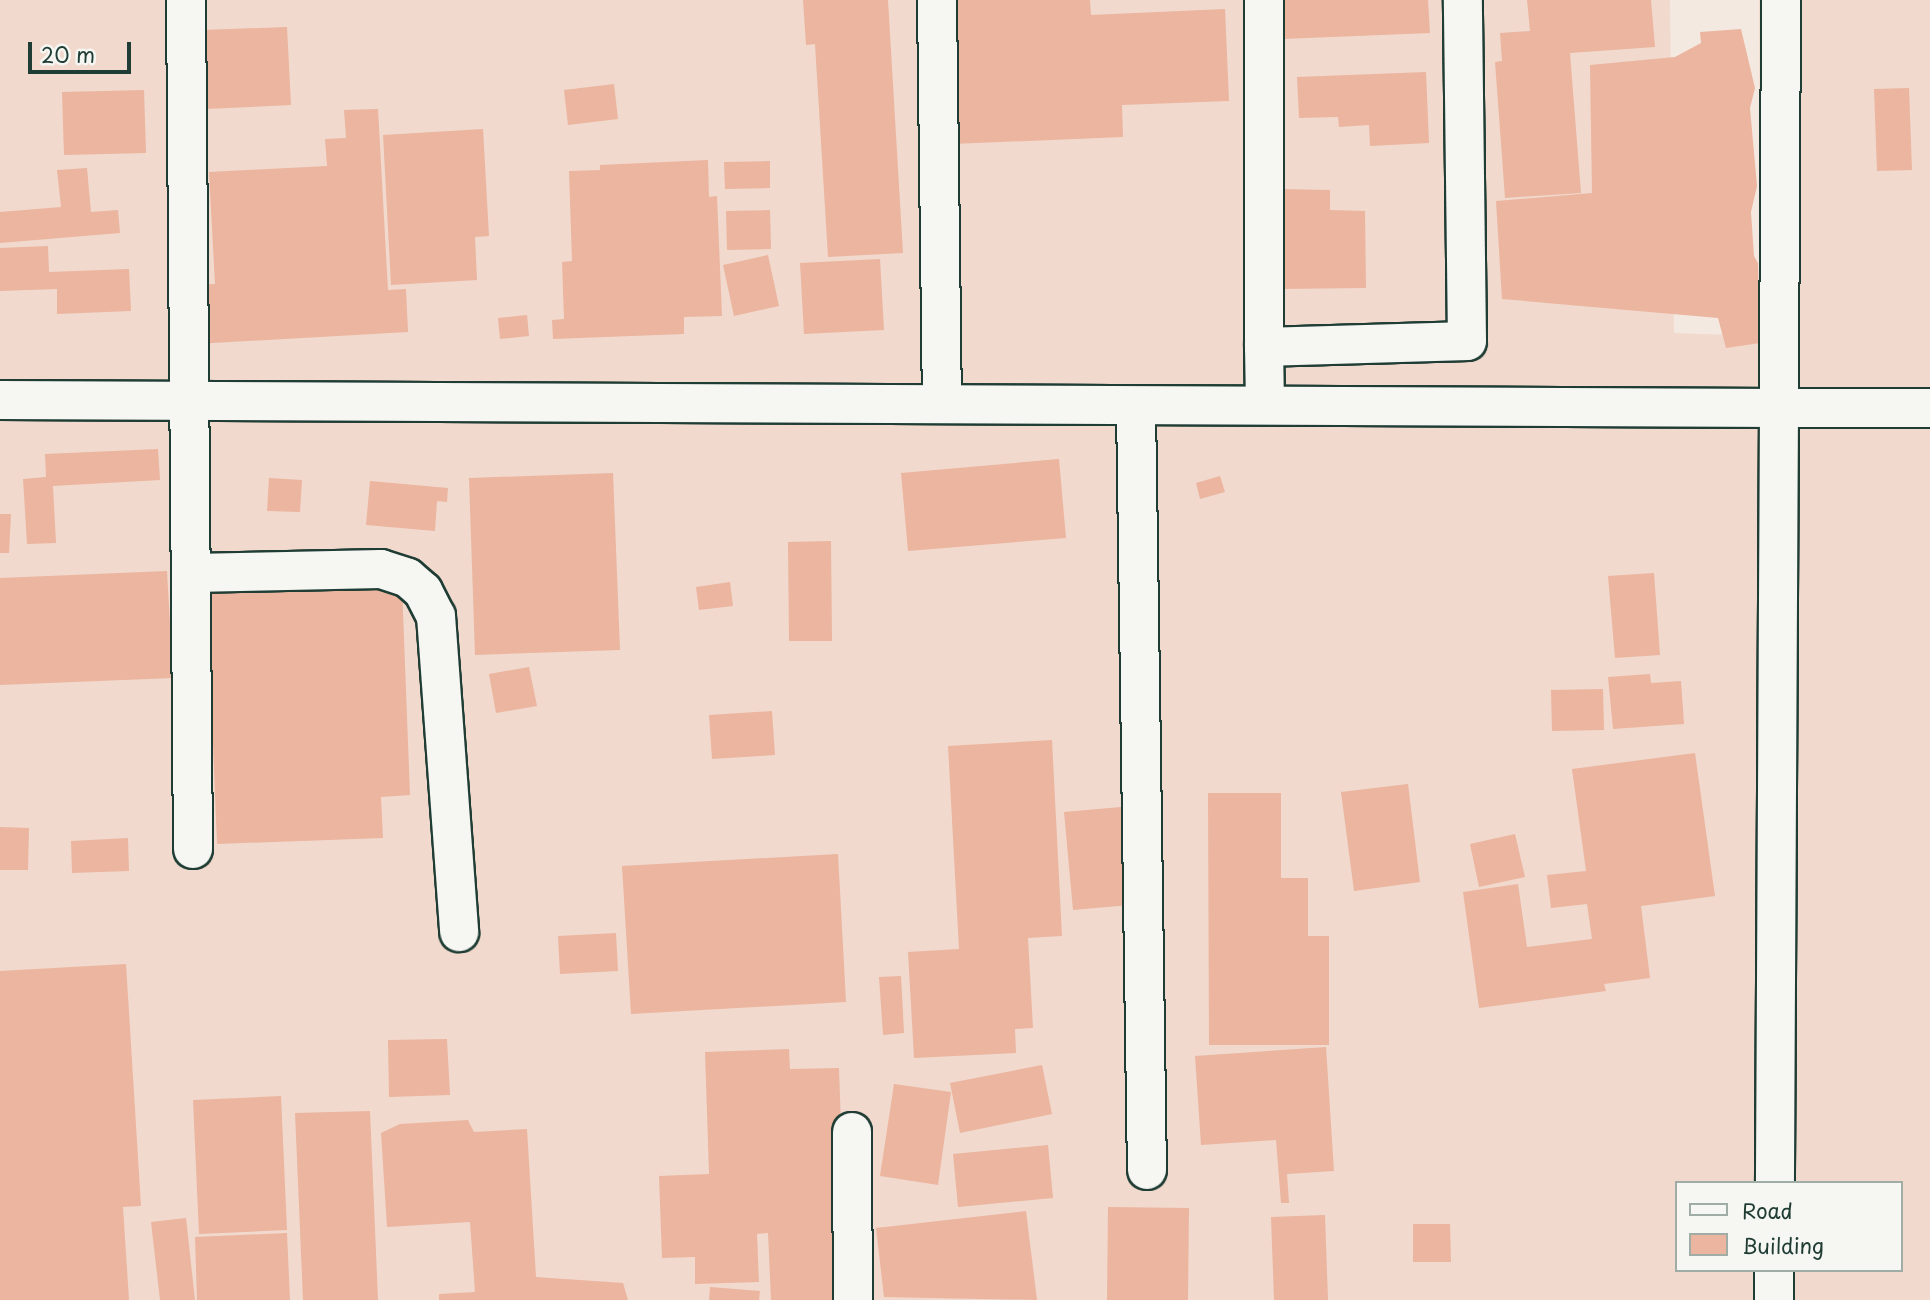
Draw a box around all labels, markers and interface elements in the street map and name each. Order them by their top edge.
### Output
scale bar [32,28,135,72]
text: 20 m [41,38,95,70]
legend [1674,1181,1902,1272]
text: Road [1742,1194,1793,1226]
text: Building [1742,1229,1824,1261]

